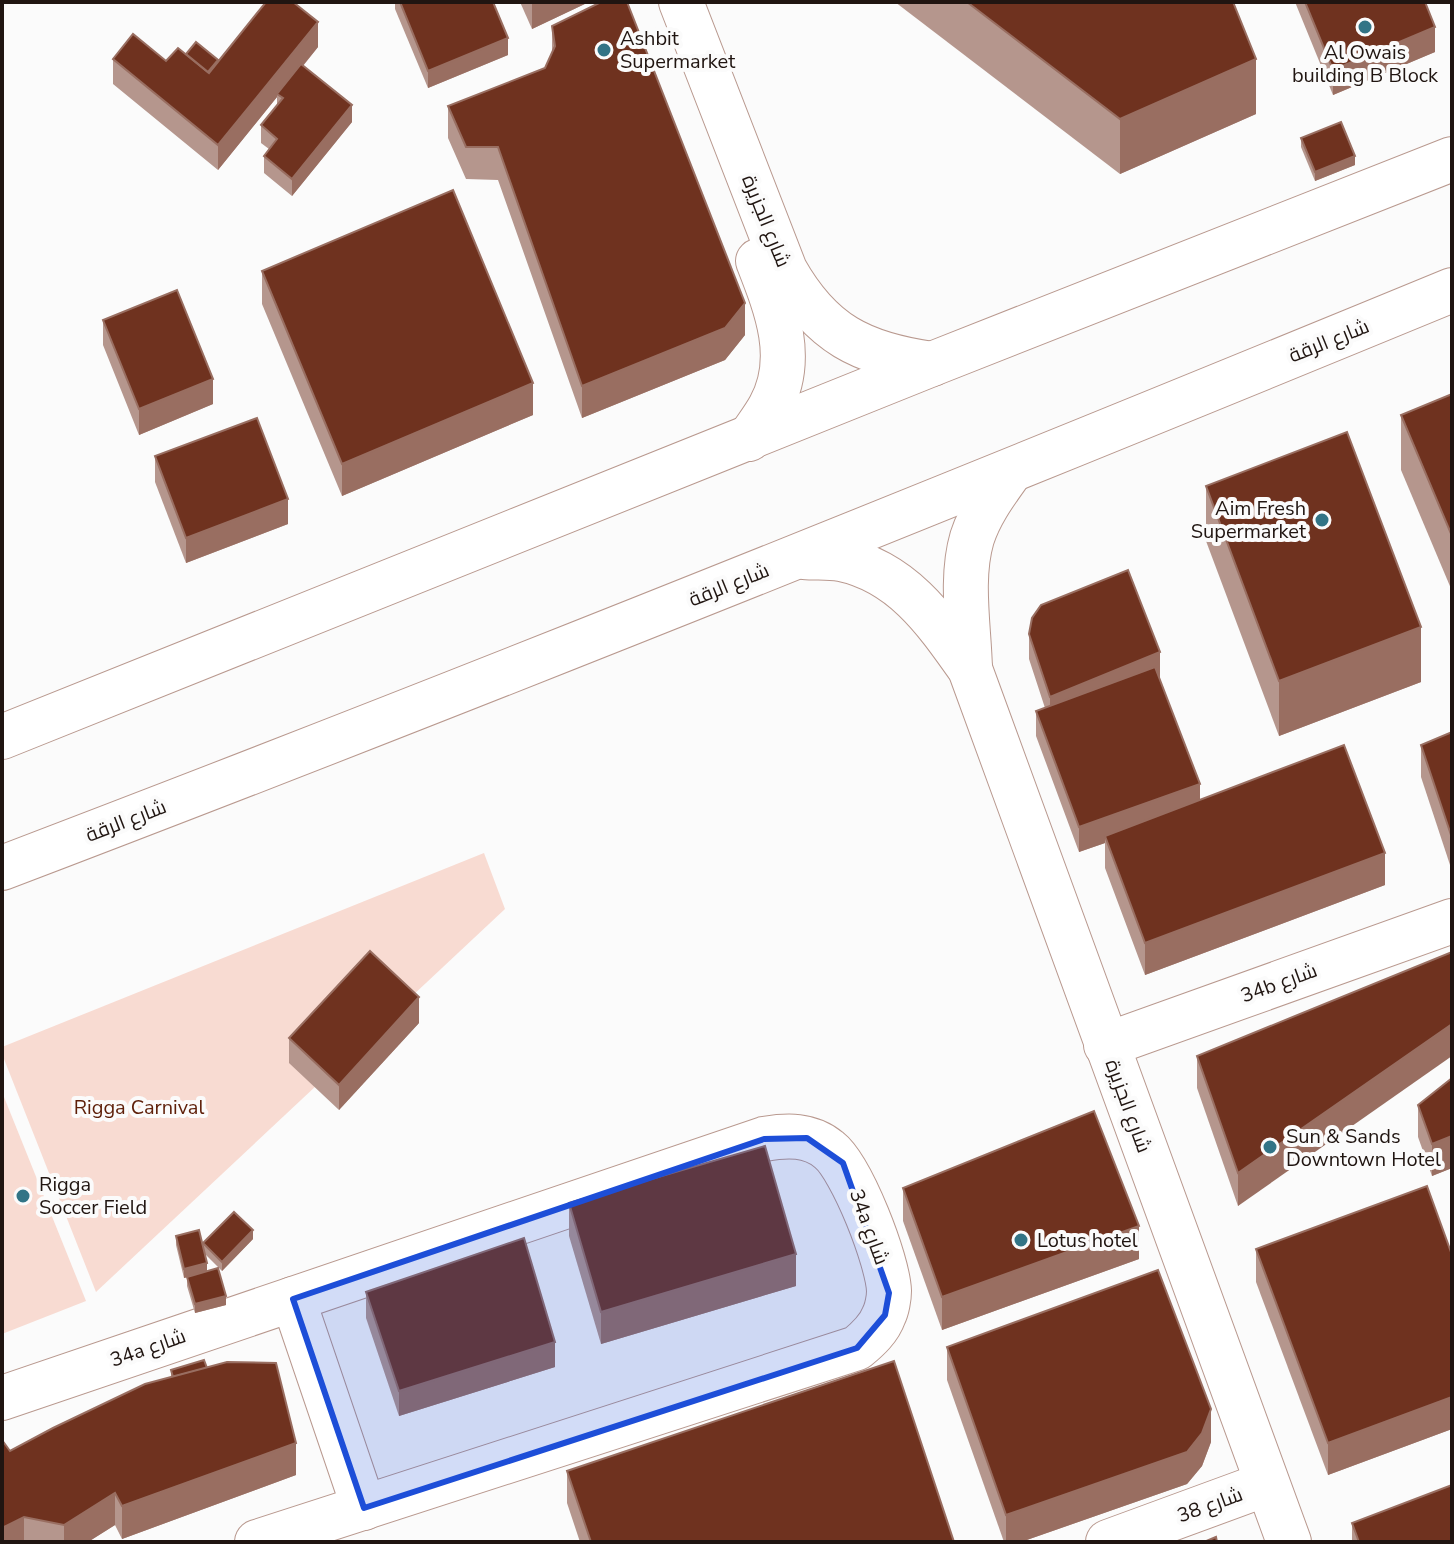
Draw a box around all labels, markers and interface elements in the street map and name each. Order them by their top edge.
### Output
marker: Al Owais building B Block [1356,18,1374,36]
place label: Ashbit Supermarket [620,25,736,75]
place label: Al Owais building B Block [1292,39,1439,89]
marker: Ashbit Supermarket [595,41,613,59]
street label: شارع الجزيرة [735,171,797,271]
street label: شارع الرقة [1285,313,1373,369]
place label: Aim Fresh Supermarket [1191,495,1307,545]
marker: Aim Fresh Supermarket [1313,511,1331,529]
street label: شارع الرقة [685,557,773,613]
street label: شارع الرقة [82,793,170,849]
street label: 34b شارع [1237,957,1321,1009]
street label: شارع الجزيرة [1099,1056,1157,1156]
park label: Rigga Carnival [74,1094,204,1121]
place label: Sun & Sands Downtown Hotel [1286,1123,1441,1173]
marker: Sun & Sands Downtown Hotel [1261,1138,1279,1156]
place label: Rigga Soccer Field [39,1171,147,1221]
street label: 34a شارع [843,1185,895,1269]
marker: Rigga Soccer Field [14,1187,32,1205]
place label: Lotus hotel [1037,1227,1138,1254]
marker: Lotus hotel [1012,1231,1030,1249]
street label: 34a شارع [106,1322,190,1374]
street label: شارع 38 [1173,1481,1247,1529]

